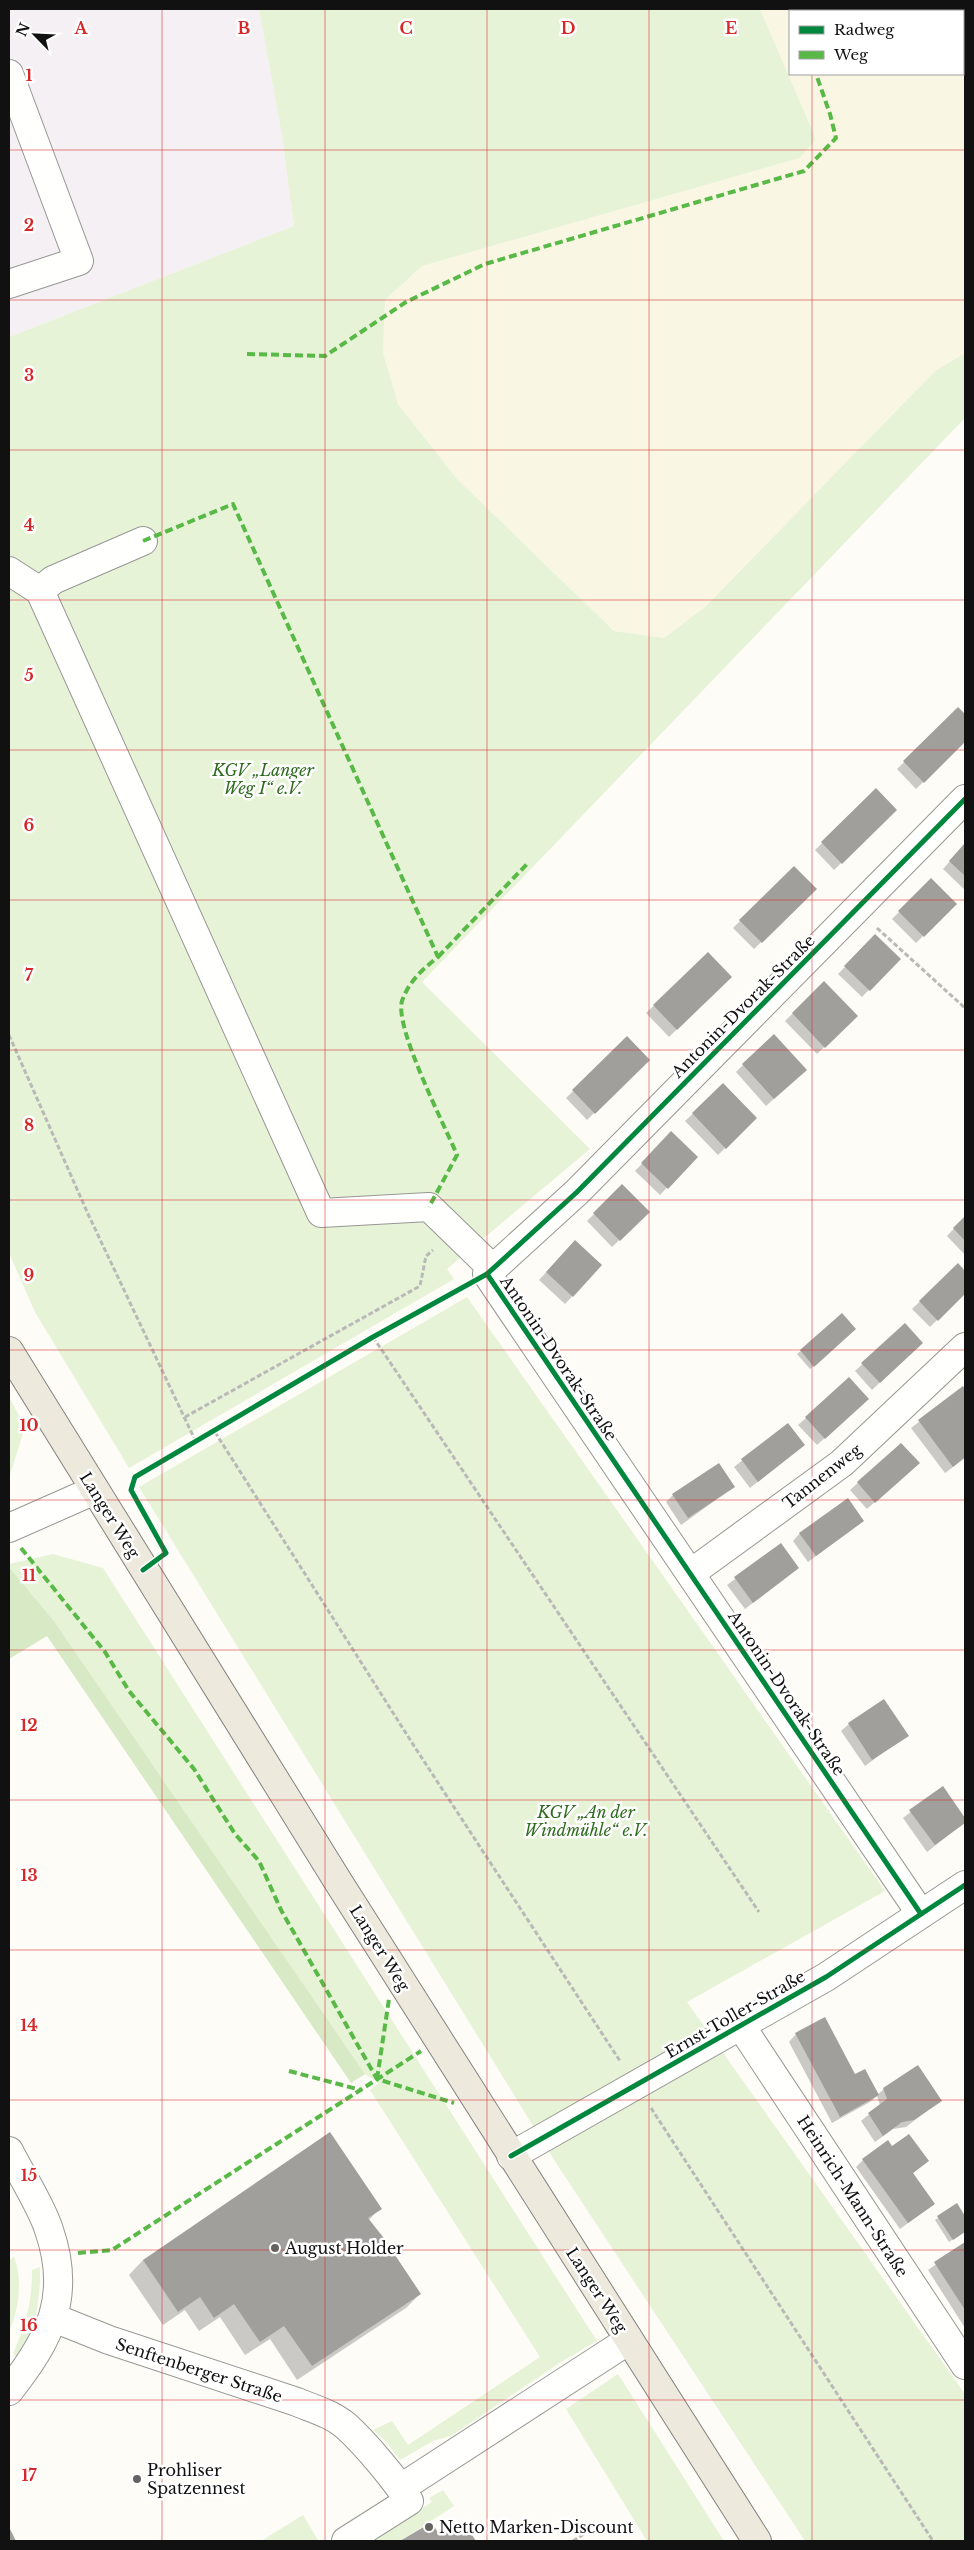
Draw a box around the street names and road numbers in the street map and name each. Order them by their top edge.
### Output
street label: Antonin-Dvorak-Straße [666,930,819,1083]
street label: Antonin-Dvorak-Straße [496,1271,622,1444]
street label: Tannenweg [779,1439,866,1513]
street label: Langer Weg [76,1468,145,1562]
street label: Antonin-Dvorak-Straße [724,1606,850,1779]
street label: Langer Weg [346,1901,415,1995]
street label: Ernst-Toller-Straße [661,1966,809,2062]
street label: Heinrich-Mann-Straße [793,2111,913,2281]
street label: Langer Weg [562,2244,632,2337]
street label: Senftenberger Straße [113,2334,285,2406]

